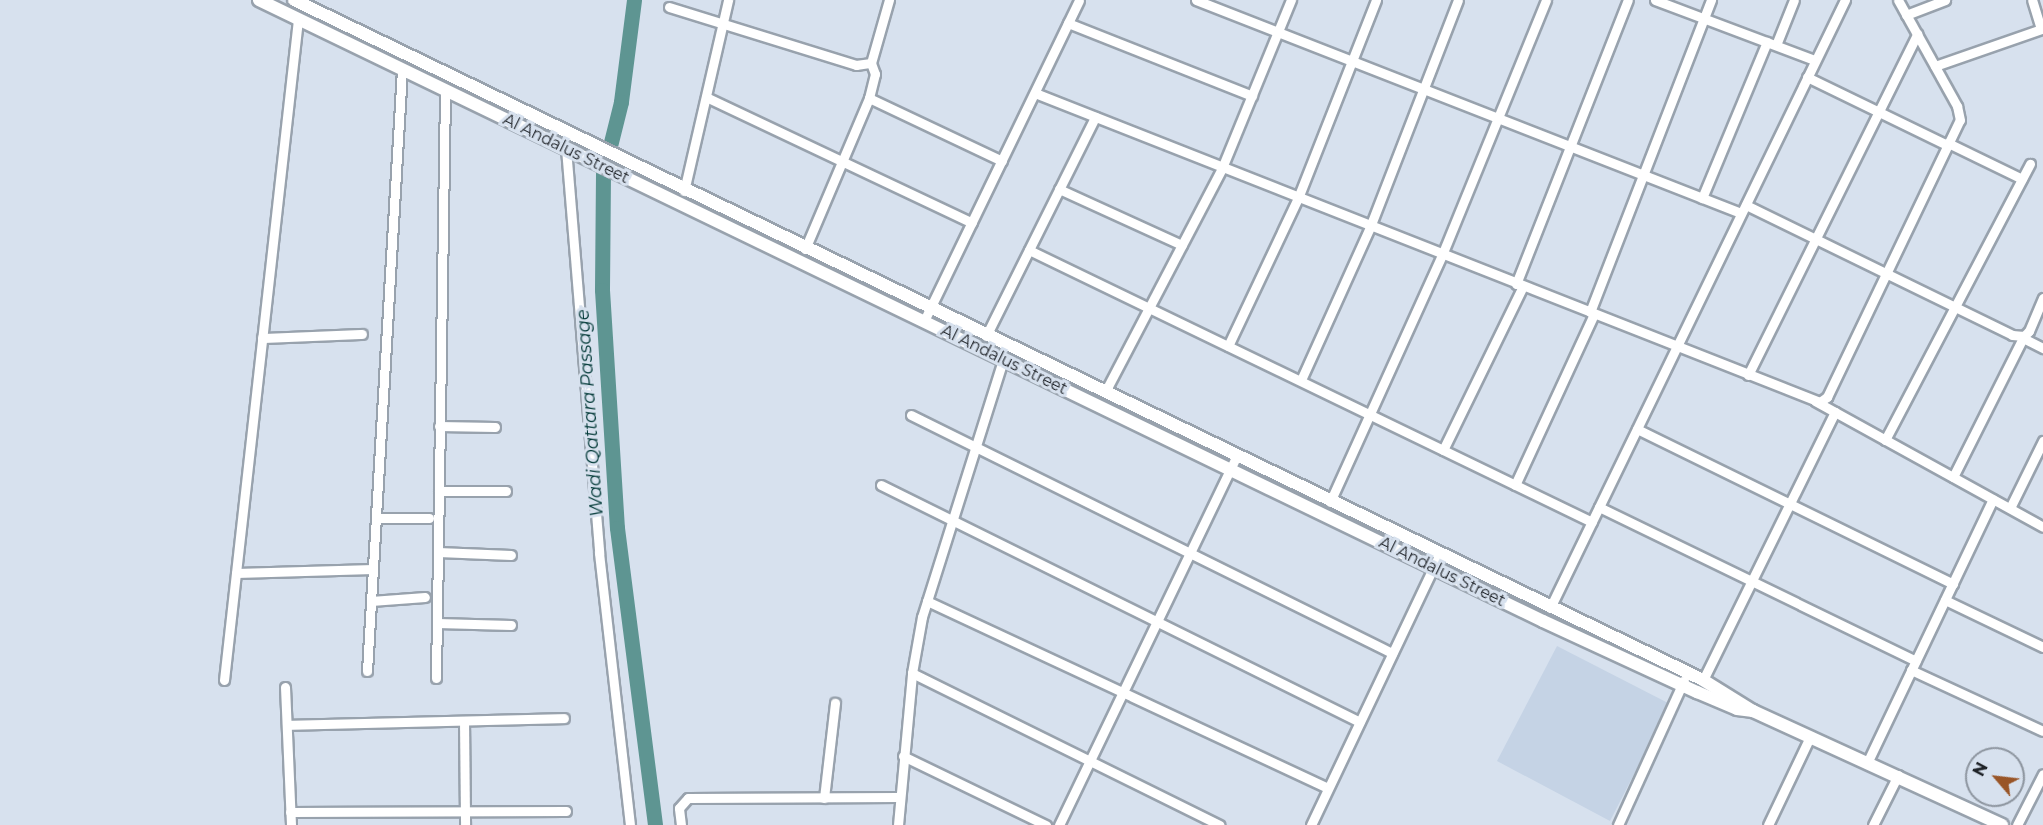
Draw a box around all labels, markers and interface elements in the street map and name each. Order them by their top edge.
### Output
street label: Al Andalus Street [500,110,632,188]
water label: Wadi Qattara Passage [572,309,608,517]
street label: Al Andalus Street [938,321,1070,399]
street label: Al Andalus Street [1376,533,1508,611]
north arrow [1965,747,2025,807]
text: N [1969,759,1992,779]

